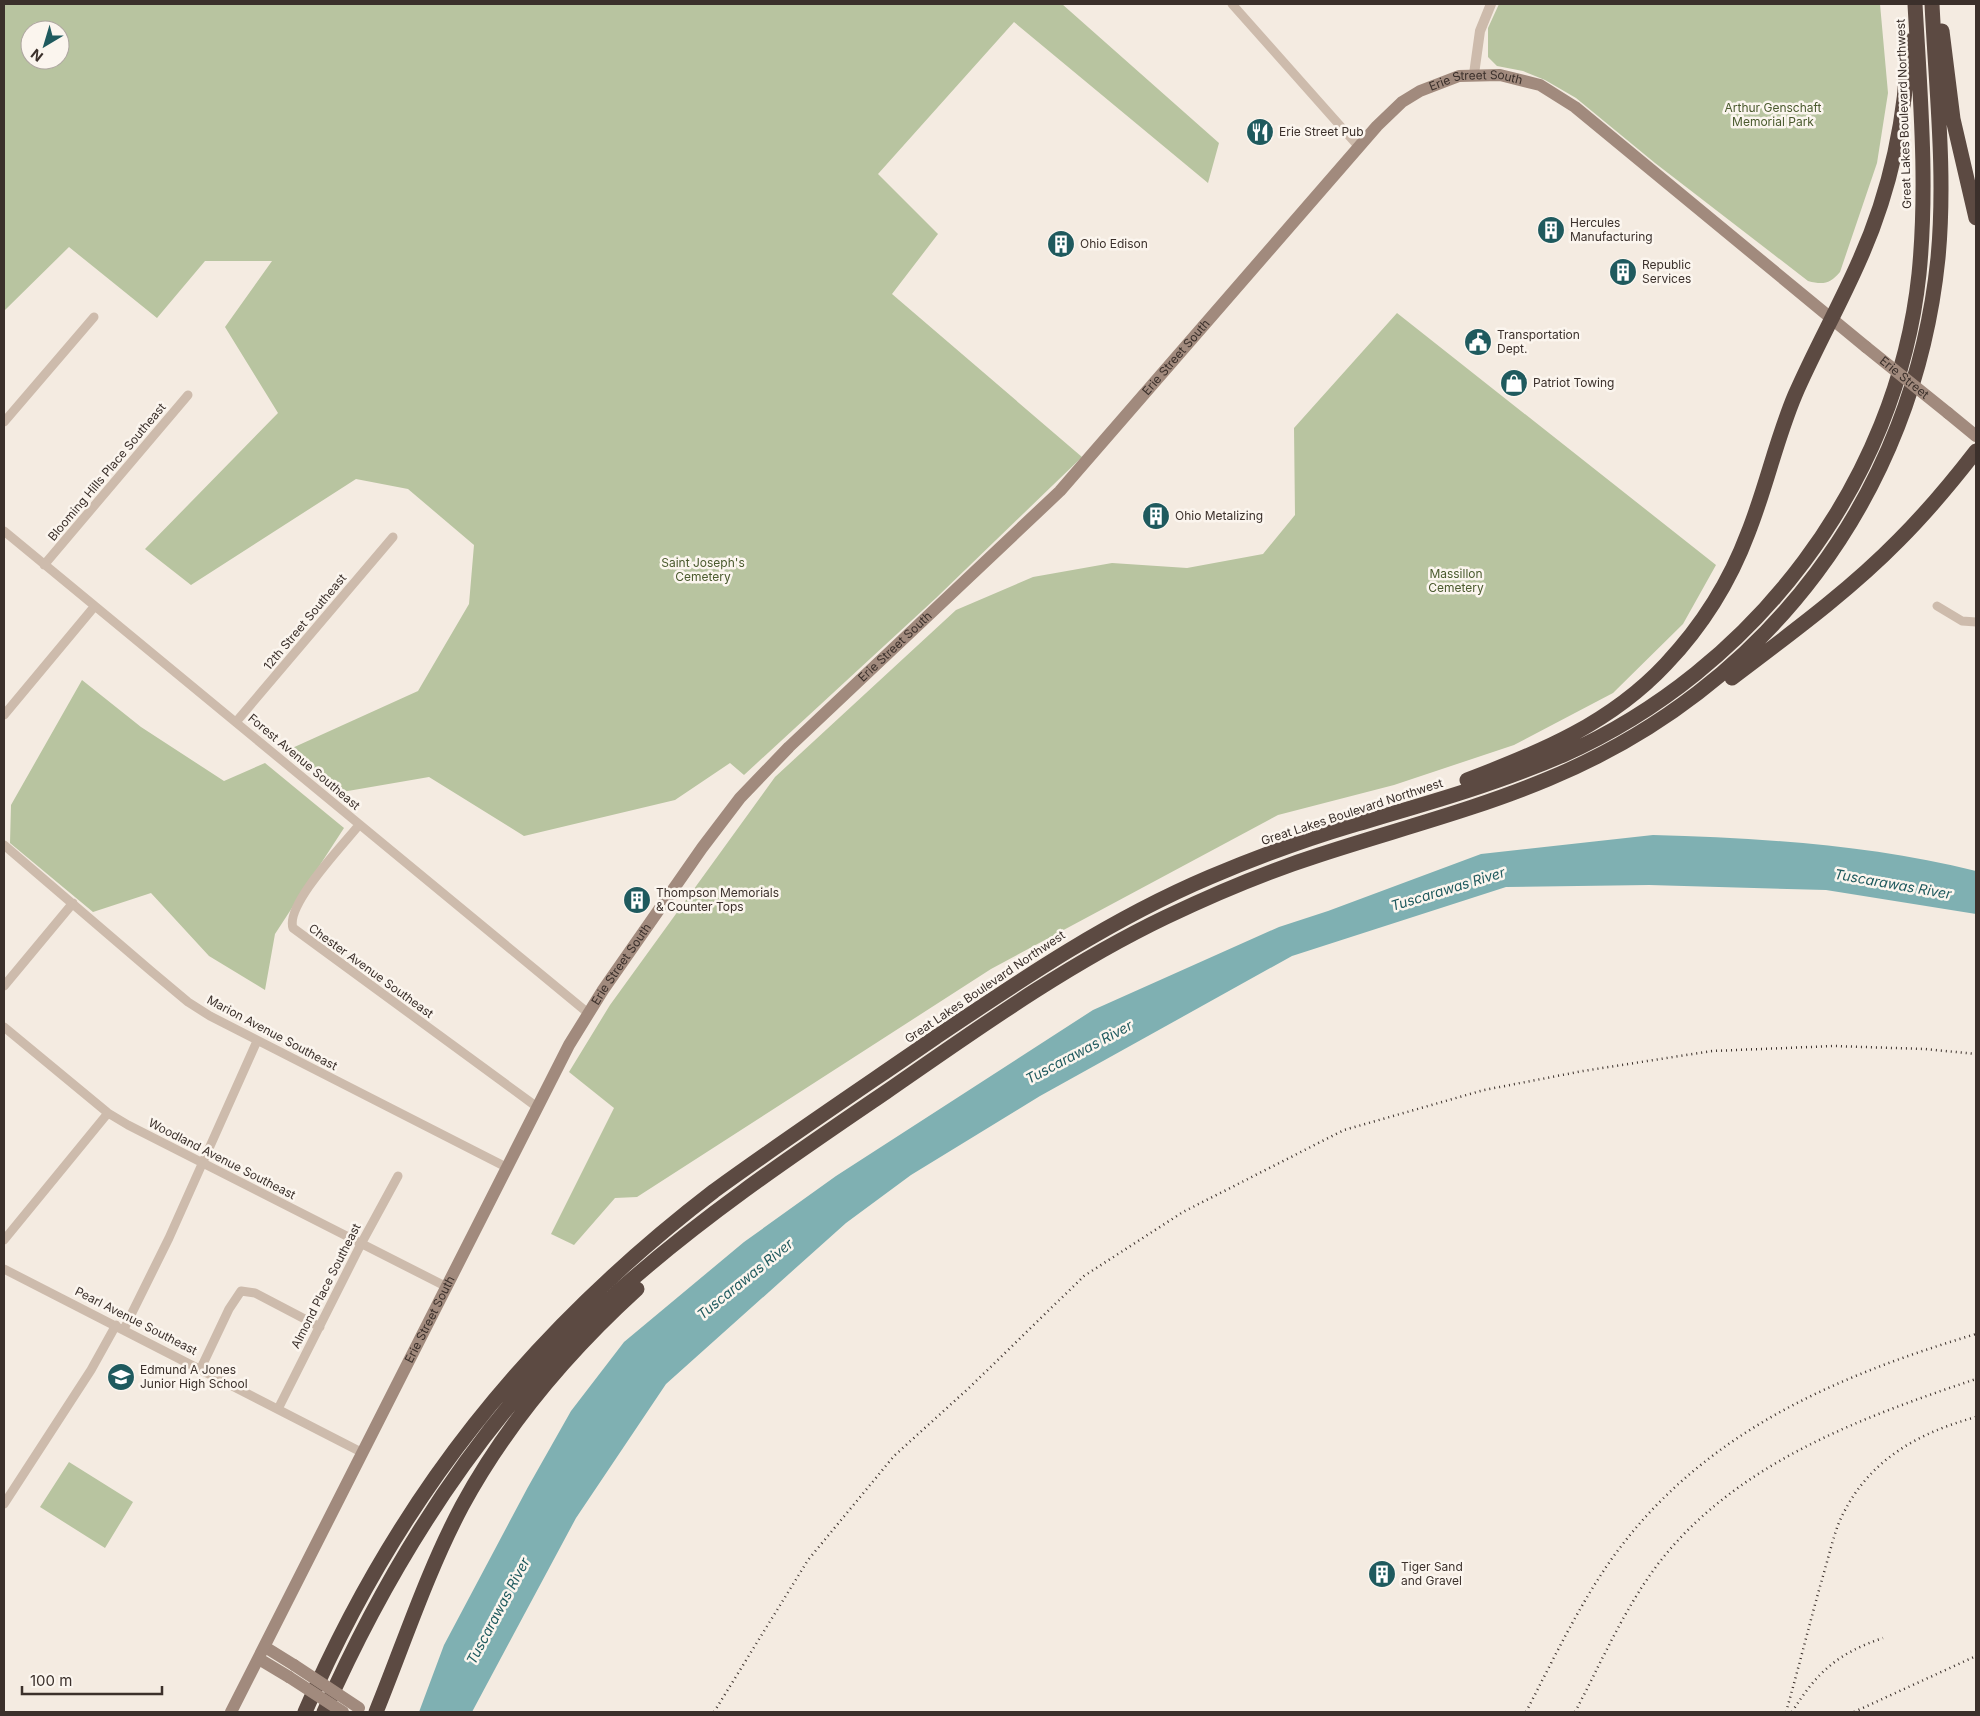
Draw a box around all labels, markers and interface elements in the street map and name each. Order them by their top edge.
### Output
street label: Great Lakes Boulevard Northwest [1893,19,1914,209]
north arrow [20,20,70,70]
text: N [27,46,46,66]
street label: Erie Street South [1427,67,1524,94]
park label: Arthur Genschaft Memorial Park [1724,100,1822,129]
restaurant icon: Erie Street Pub [1245,117,1275,147]
place label: Erie Street Pub [1279,124,1364,139]
building icon: Hercules Manufacturing [1536,215,1566,245]
place label: Hercules Manufacturing [1570,215,1653,244]
building icon: Ohio Edison [1046,229,1076,259]
place label: Ohio Edison [1080,236,1148,251]
building icon: Republic Services [1608,257,1638,287]
place label: Republic Services [1642,257,1691,286]
street label: Erie Street South [1139,316,1213,398]
public building icon: Transportation Dept. [1463,327,1493,357]
place label: Transportation Dept. [1497,327,1580,356]
street label: Erie Street [1877,353,1932,402]
shop icon: Patriot Towing [1499,368,1529,398]
place label: Patriot Towing [1533,375,1614,390]
street label: Blooming Hills Place Southeast [44,400,169,544]
building icon: Ohio Metalizing [1141,501,1171,531]
place label: Ohio Metalizing [1175,508,1263,523]
park label: Saint Joseph's Cemetery [661,555,745,584]
park label: Massillon Cemetery [1428,566,1484,595]
street label: 12th Street Southeast [260,570,349,673]
street label: Erie Street South [855,608,935,685]
street label: Forest Avenue Southeast [245,710,363,813]
street label: Great Lakes Boulevard Northwest [1259,775,1445,848]
water label: Tuscarawas River [1389,863,1508,914]
water label: Tuscarawas River [1833,865,1954,902]
building icon: Thompson Memorials & Counter Tops [622,885,652,915]
place label: Thompson Memorials & Counter Tops [656,885,779,914]
street label: Chester Avenue Southeast [306,920,437,1021]
street label: Erie Street South [588,920,654,1007]
street label: Great Lakes Boulevard Northwest [902,927,1068,1046]
street label: Marion Avenue Southeast [204,992,340,1073]
water label: Tuscarawas River [1023,1016,1136,1087]
street label: Woodland Avenue Southeast [146,1115,298,1202]
street label: Almond Place Southeast [287,1221,364,1351]
water label: Tuscarawas River [693,1234,797,1322]
street label: Erie Street South [401,1273,458,1365]
street label: Pearl Avenue Southeast [73,1283,200,1358]
school or university icon: Edmund A Jones Junior High School [106,1362,136,1392]
place label: Edmund A Jones Junior High School [140,1362,248,1391]
water label: Tuscarawas River [462,1554,533,1667]
building icon: Tiger Sand and Gravel [1367,1559,1397,1589]
place label: Tiger Sand and Gravel [1401,1559,1463,1588]
scale bar [22,1664,162,1696]
text: 100 m [30,1671,72,1690]

